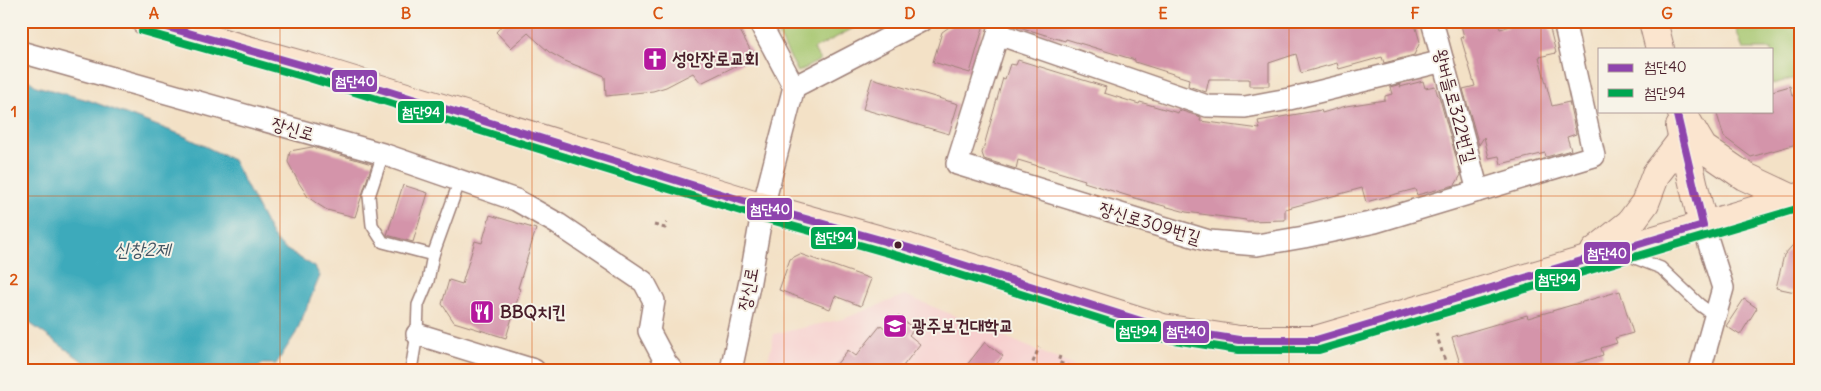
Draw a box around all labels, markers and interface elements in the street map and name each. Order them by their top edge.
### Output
text: A [149,3,159,23]
text: B [401,3,412,23]
text: C [653,3,664,23]
text: D [904,3,916,23]
text: E [1158,3,1168,23]
text: F [1410,3,1420,23]
text: G [1661,3,1673,23]
church icon: 성안장로교회 [642,46,668,72]
street label: 왕버들로322번길 [1429,46,1482,166]
place label: 성안장로교회 [672,47,759,70]
legend [1598,48,1774,112]
text: 첨단40 [1644,57,1687,76]
line badge: 첨단40 [331,69,378,93]
text: 첨단40 [335,72,375,90]
text: 첨단94 [1644,83,1686,102]
line badge: 첨단94 [397,100,445,124]
text: 1 [11,101,17,121]
text: 첨단94 [402,103,440,121]
street label: 장신로 [269,111,317,146]
street label: 장신로309번길 [1097,196,1204,249]
line badge: 첨단40 [746,197,793,221]
text: 첨단40 [750,200,790,218]
line badge: 첨단94 [810,226,857,250]
text: 첨단94 [815,228,853,246]
water label: 신창2제 [114,237,173,261]
unlabelled marker [893,240,903,250]
line badge: 첨단40 [1583,241,1631,265]
text: 첨단40 [1587,244,1627,262]
street label: 장신로 [732,265,763,312]
line badge: 첨단94 [1534,268,1581,292]
text: 2 [10,269,19,289]
text: 첨단94 [1538,270,1576,288]
restaurant icon: BBQ치킨 [469,299,495,325]
place label: BBQ치킨 [500,300,566,323]
school or university icon: 광주보건대학교 [882,313,908,339]
place label: 광주보건대학교 [912,314,1013,337]
line badge: 첨단94 [1115,319,1162,343]
line badge: 첨단40 [1162,320,1210,344]
text: 첨단94 [1119,322,1157,340]
text: 첨단40 [1166,322,1206,340]

